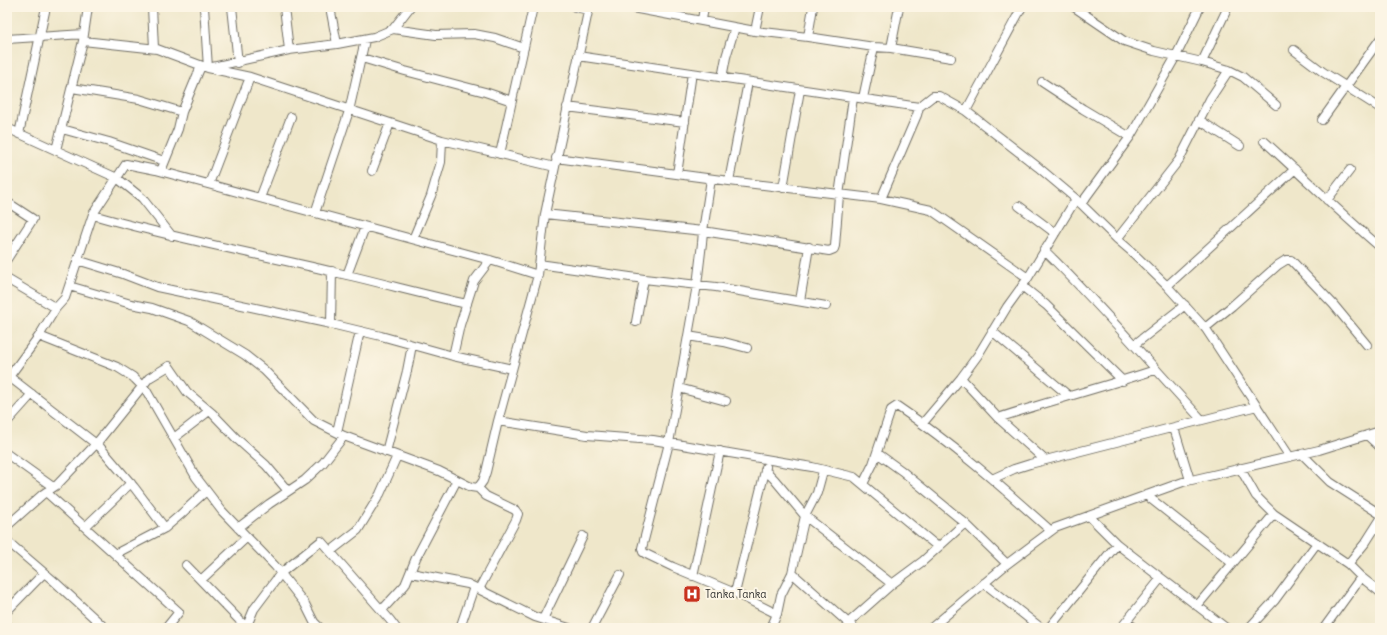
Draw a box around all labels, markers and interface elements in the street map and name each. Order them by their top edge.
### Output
hospital icon: Tanka Tanka [682,584,702,604]
place label: Tanka Tanka [705,587,767,601]

